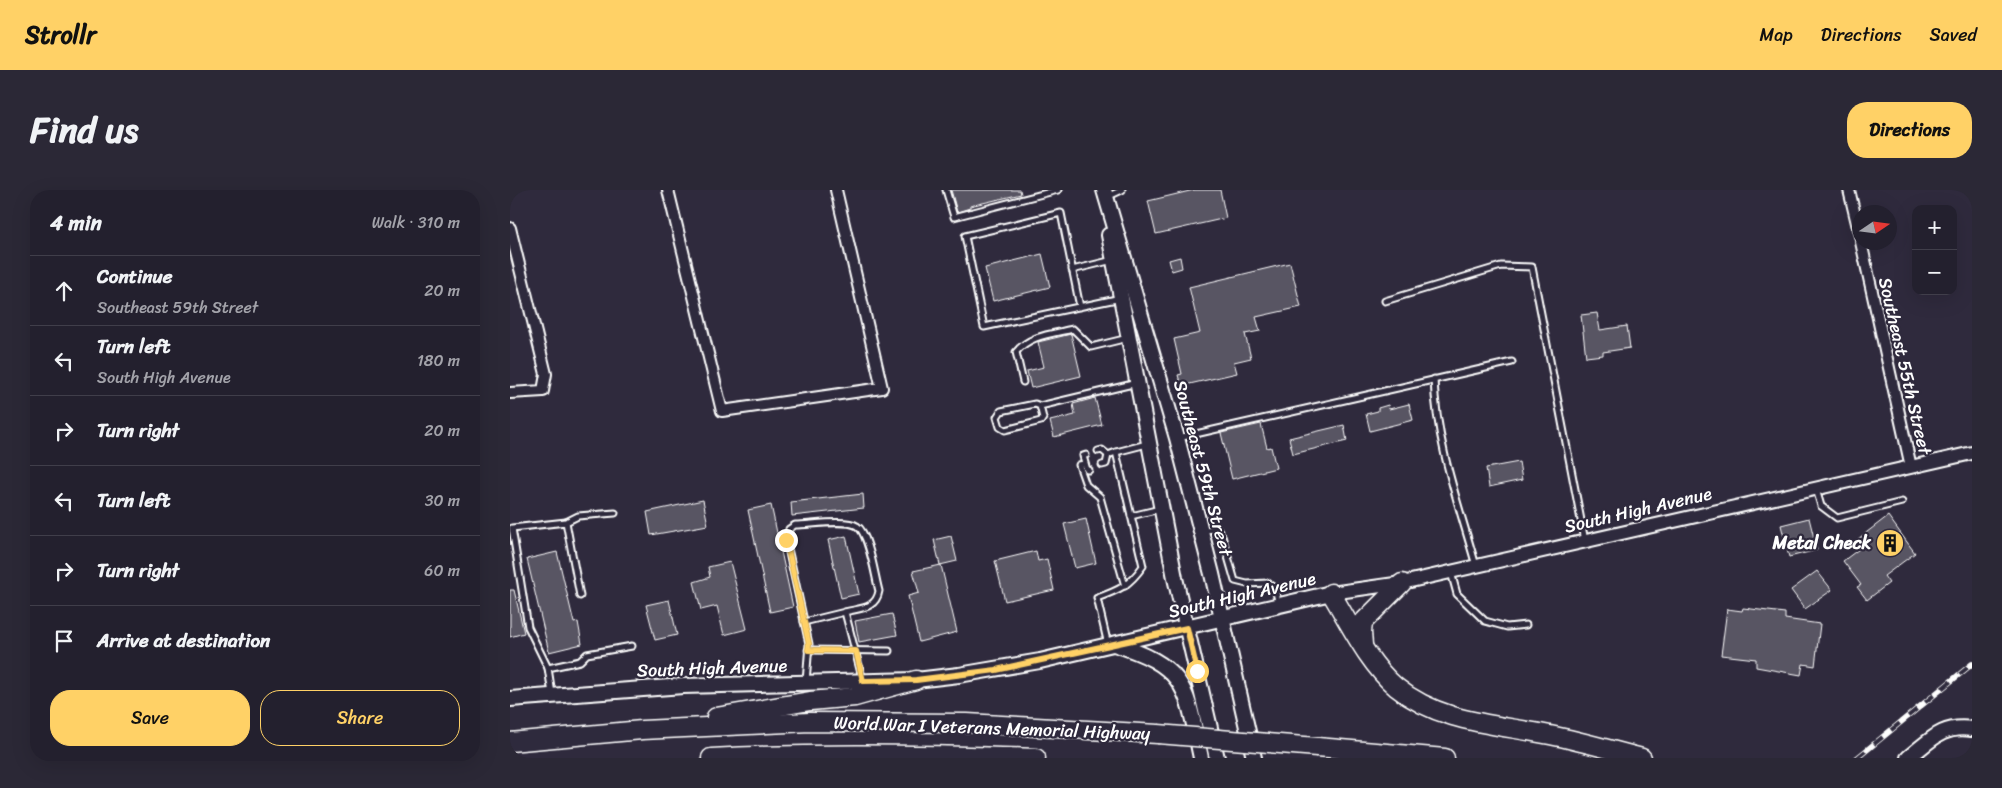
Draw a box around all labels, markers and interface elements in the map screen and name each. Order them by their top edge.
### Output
text: Strollr [25,14,96,56]
text: Map [1760,19,1793,51]
text: Directions [1821,19,1902,51]
text: Saved [1930,19,1977,51]
text: Find us [30,99,138,161]
button: Directions [1847,102,1972,158]
text: 4 min [50,204,102,242]
north arrow [1852,205,1897,250]
map controls [1912,205,1957,295]
button: + [1912,205,1957,250]
text: Walk · 310 m [372,208,460,237]
button: − [1912,250,1957,295]
text: Continue [97,260,173,293]
street label: Southeast 55th Street [1869,274,1941,459]
text: 20 m [424,276,460,305]
icon: ahead [50,277,78,305]
text: Southeast 59th Street [97,293,258,322]
text: Turn left [97,330,170,363]
text: 180 m [417,346,460,375]
icon: left [50,347,78,375]
text: South High Avenue [97,363,231,392]
street label: Southeast 59th Street [1164,376,1242,560]
text: Turn right [97,414,179,447]
text: 20 m [424,416,460,445]
icon: right [50,417,78,445]
street label: South High Avenue [1561,477,1715,543]
text: Turn left [97,484,170,517]
text: 30 m [425,486,460,515]
icon: left [50,487,78,515]
place label: Metal Check [1771,527,1871,559]
building icon: Metal Check [1875,528,1905,558]
route end [775,529,798,552]
text: Turn right [97,554,179,587]
text: 60 m [424,556,460,585]
icon: right [50,557,78,585]
street label: South High Avenue [1165,562,1319,628]
text: Arrive at destination [97,624,270,657]
icon: arrive [50,627,78,655]
street label: South High Avenue [636,649,788,687]
route start [1186,660,1209,683]
button: Save [50,690,250,746]
button: Share [260,690,460,746]
street label: World War I Veterans Memorial Highway [833,706,1152,750]

